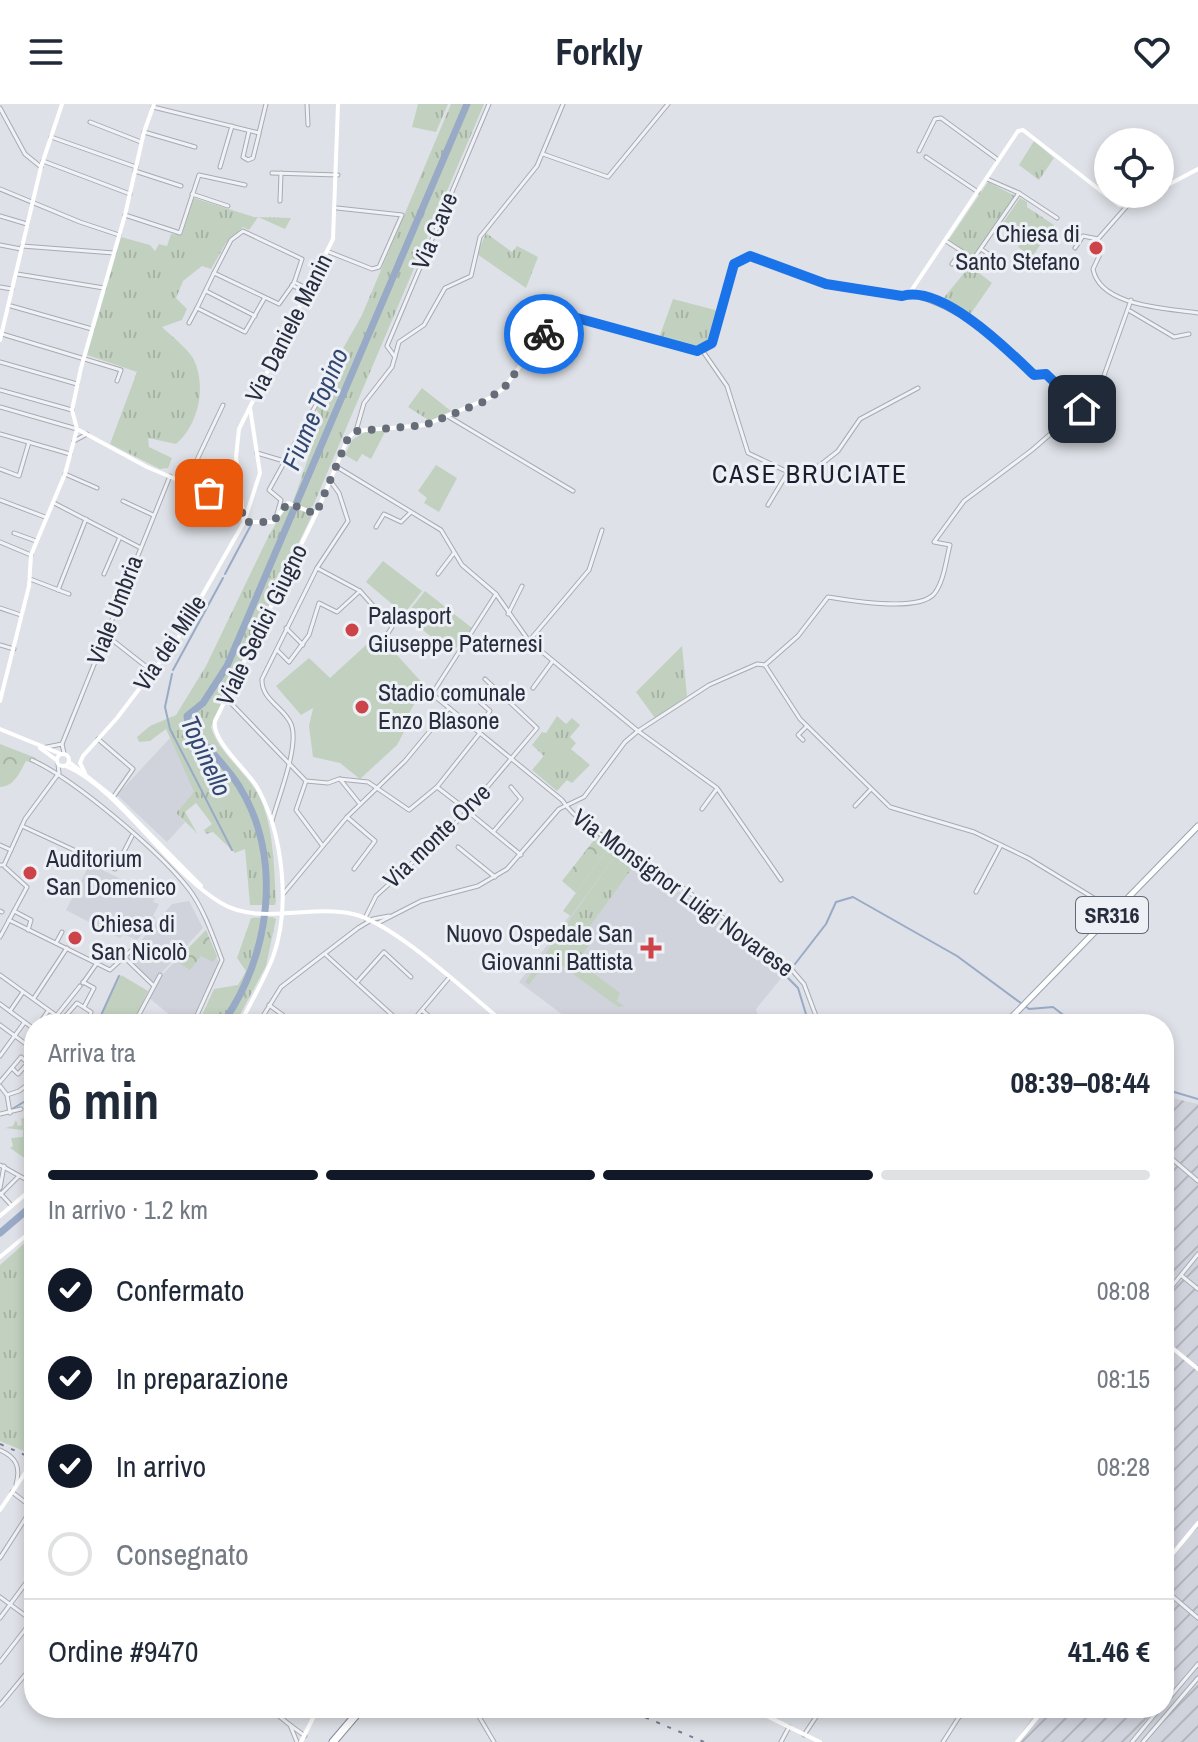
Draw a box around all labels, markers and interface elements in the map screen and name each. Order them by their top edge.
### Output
text: Forkly [555,28,643,76]
icon: menu [24,30,68,74]
icon: heart [1130,30,1174,74]
map controls [1094,128,1174,208]
button: locate [1094,128,1174,208]
street label: Via Cave [404,187,465,274]
place label: Chiesa di Santo Stefano [955,217,1080,277]
marker: Chiesa di Santo Stefano [1087,239,1105,257]
street label: Via Daniele Manin [237,248,339,407]
courier [504,294,584,374]
icon: bike [522,312,566,356]
water label: Fiume Topino [273,342,356,475]
pin [1048,375,1116,443]
icon: home [1060,387,1104,431]
district label: CASE BRUCIATE [712,456,908,491]
pin [175,459,243,527]
icon: bag [187,471,231,515]
street label: Viale Sedici Giugno [208,539,314,711]
street label: Viale Umbria [79,550,150,669]
street label: Via dei Mille [125,588,213,697]
place label: Palasport Giuseppe Paternesi [368,599,543,659]
marker: Palasport Giuseppe Paternesi [343,621,361,639]
place label: Stadio comunale Enzo Blasone [378,676,526,736]
marker: Stadio comunale Enzo Blasone [353,698,371,716]
water label: Topinello [173,710,240,802]
street label: Via monte Orve [376,776,497,895]
street label: Via Monsignor Luigi Novarese [566,801,801,983]
place label: Auditorium San Domenico [45,842,176,902]
marker: Auditorium San Domenico [21,864,39,882]
road number: SR316 [1076,897,1148,933]
place label: Chiesa di San Nicolò [91,907,187,967]
place label: Nuovo Ospedale San Giovanni Battista [446,917,633,977]
marker: Chiesa di San Nicolò [66,929,84,947]
marker: Nuovo Ospedale San Giovanni Battista [640,937,662,959]
text: Arriva tra [48,1035,136,1070]
text: 08:39–08:44 [1011,1062,1150,1102]
text: 6 min [48,1065,159,1135]
text: In arrivo · 1.2 km [48,1192,208,1227]
icon: check [48,1268,92,1312]
text: Confermato [116,1270,245,1310]
text: 08:08 [1097,1273,1150,1308]
icon: check [48,1356,92,1400]
text: In preparazione [116,1358,288,1398]
text: 08:15 [1097,1361,1150,1396]
icon: check [48,1444,92,1488]
text: In arrivo [116,1446,206,1486]
text: 08:28 [1097,1449,1150,1484]
text: Consegnato [116,1534,249,1574]
text: Ordine #9470 [48,1631,198,1671]
text: 41.46 € [1068,1631,1150,1671]

